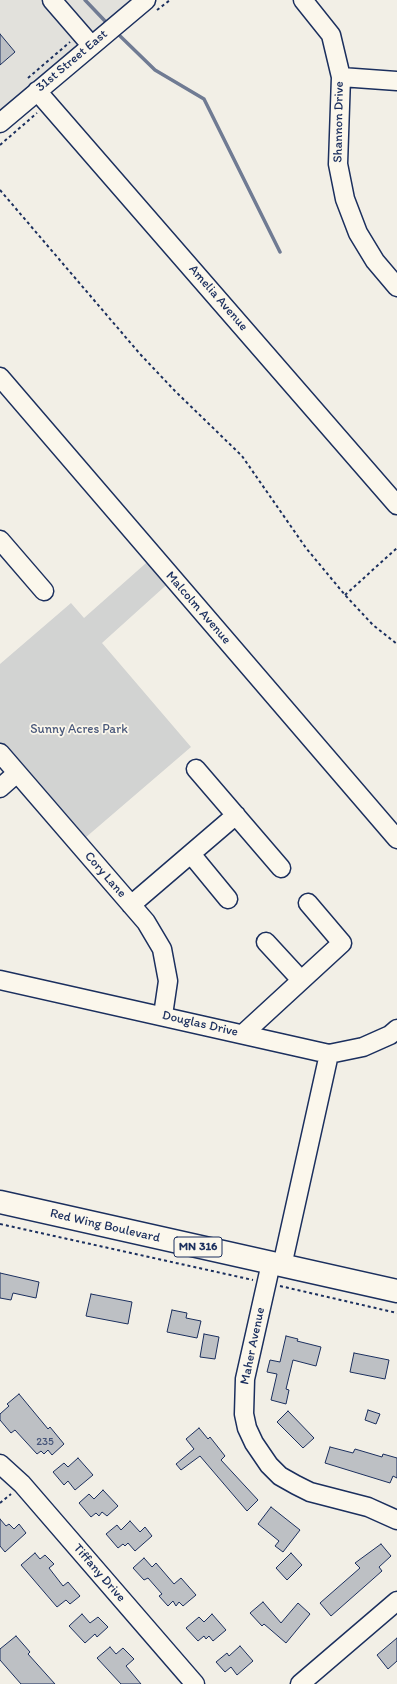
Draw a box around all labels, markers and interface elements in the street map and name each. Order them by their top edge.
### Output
street label: 31st Street East [33,27,111,95]
street label: Shannon Drive [330,81,348,163]
street label: Amelia Avenue [185,262,251,334]
street label: Malcolm Avenue [162,568,234,648]
park label: Sunny Acres Park [30,722,128,738]
street label: Cory Lane [81,849,129,901]
street label: Douglas Drive [160,1008,240,1040]
street label: Red Wing Boulevard [48,1206,162,1246]
road number: MN 316 [174,1237,222,1257]
street label: Maher Avenue [237,1306,269,1386]
house number: 235 [36,1435,54,1449]
street label: Tiffany Drive [69,1541,129,1605]

